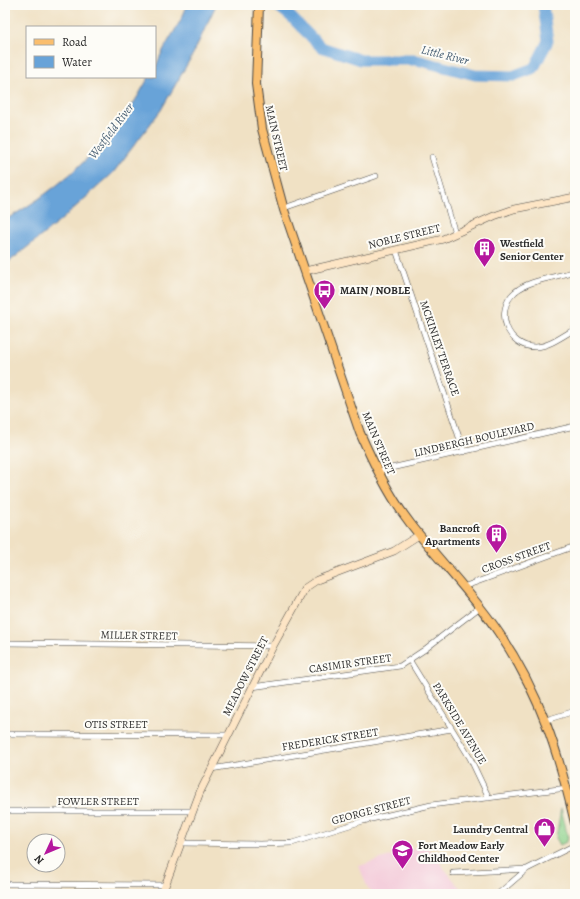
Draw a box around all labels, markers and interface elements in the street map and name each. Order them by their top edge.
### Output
legend [26,26,156,78]
text: Road [62,34,88,50]
water label: Little River [420,41,471,69]
text: Water [61,54,92,70]
water label: Westfield River [85,99,138,162]
street label: MAIN STREET [262,104,291,173]
street label: NOBLE STREET [367,220,442,253]
building icon: Westfield Senior Center [472,236,498,269]
place label: Westfield Senior Center [499,236,564,264]
bus stop icon: MAIN / NOBLE [311,277,337,310]
place label: MAIN / NOBLE [340,283,411,298]
street label: MCKINLEY TERRACE [416,298,463,398]
street label: MAIN STREET [358,409,399,477]
street label: LINDBERGH BOULEVARD [412,418,536,461]
place label: Bancroft Apartments [424,521,481,549]
building icon: Bancroft Apartments [483,521,509,554]
street label: CROSS STREET [480,538,553,577]
street label: MILLER STREET [100,627,178,644]
street label: MEADOW STREET [219,634,272,719]
street label: CASIMIR STREET [308,650,392,677]
street label: PARKSIDE AVENUE [429,679,490,767]
street label: OTIS STREET [84,717,148,732]
street label: FREDERICK STREET [281,724,379,755]
street label: GEORGE STREET [330,793,412,828]
street label: FOWLER STREET [57,794,139,809]
shop icon: Laundry Central [531,816,557,849]
place label: Laundry Central [453,822,528,837]
north arrow [26,833,66,873]
school or university icon: Fort Meadow Early Childhood Center [390,838,416,871]
place label: Fort Meadow Early Childhood Center [418,838,505,866]
text: N [31,852,47,868]

